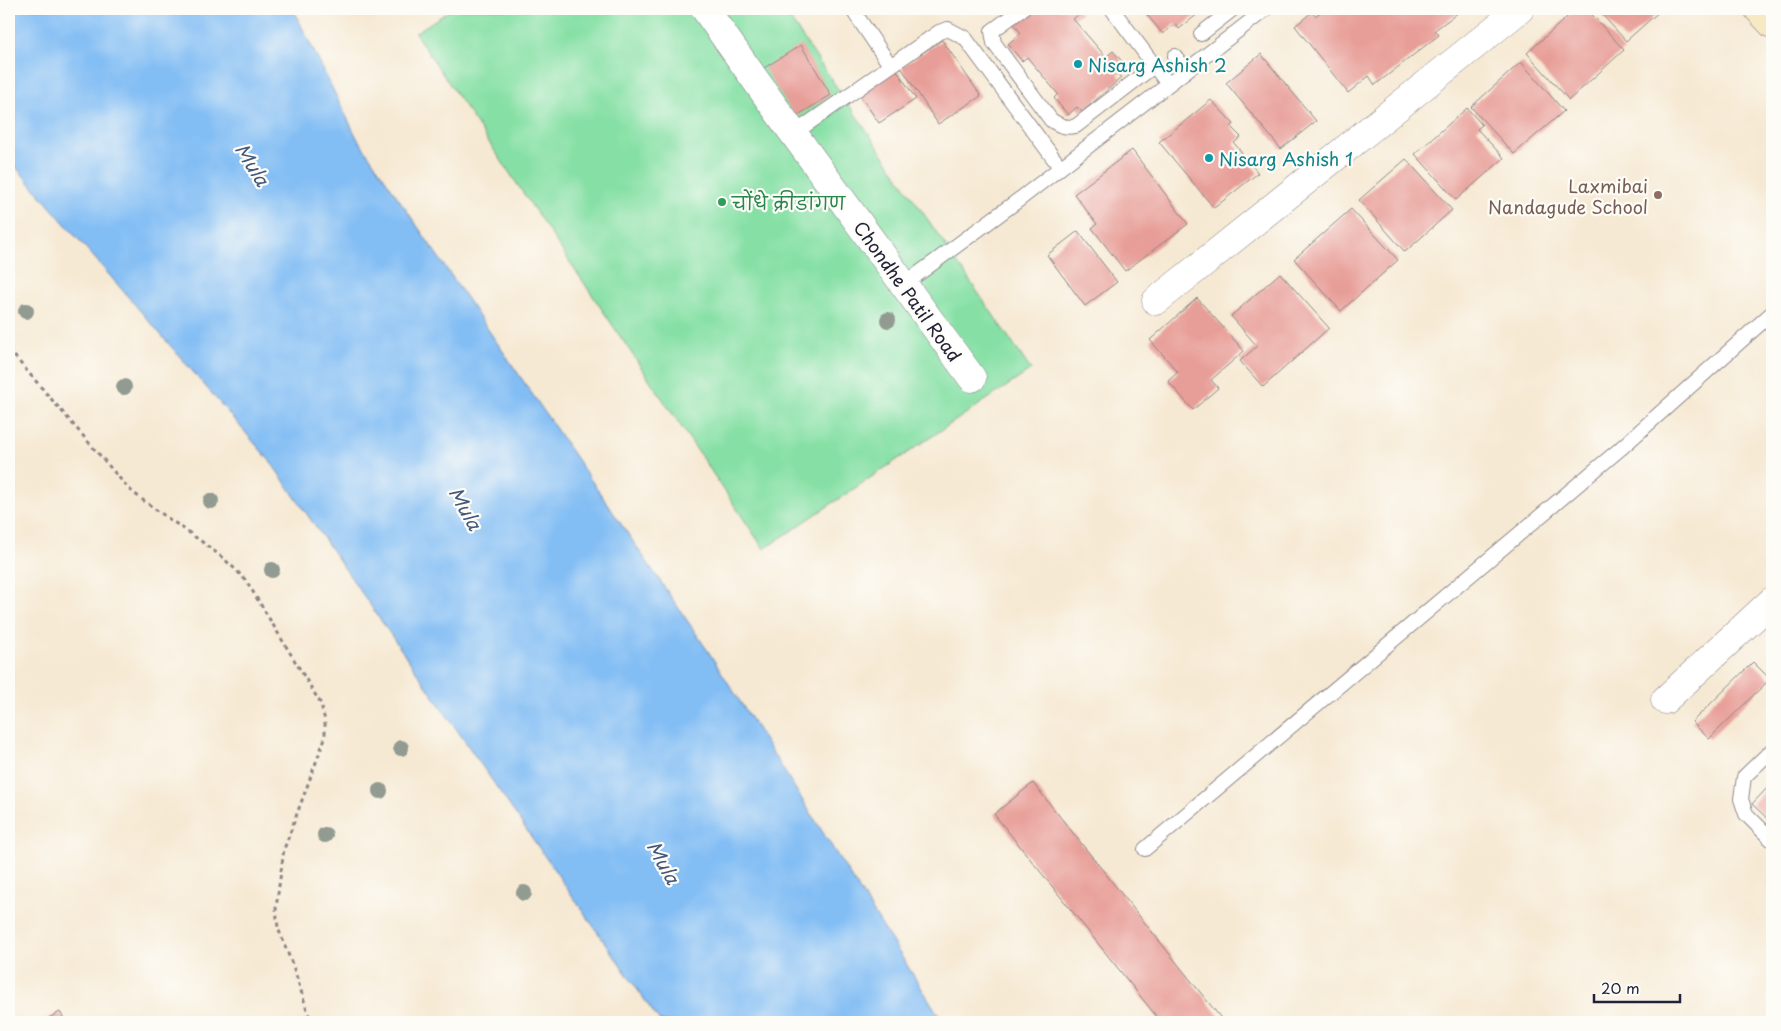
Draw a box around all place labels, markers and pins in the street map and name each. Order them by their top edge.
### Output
place label: Nisarg Ashish 2 [1088,51,1227,78]
marker: Nisarg Ashish 2 [1072,58,1084,70]
place label: Nisarg Ashish 1 [1219,145,1353,172]
marker: Nisarg Ashish 1 [1203,152,1215,164]
place label: Laxmibai Nandagude School [1488,172,1648,220]
place label: चोंधे क्रीडांगण [731,189,847,216]
marker: Laxmibai Nandagude School [1652,189,1664,201]
marker: चोंधे क्रीडांगण [716,196,728,208]

